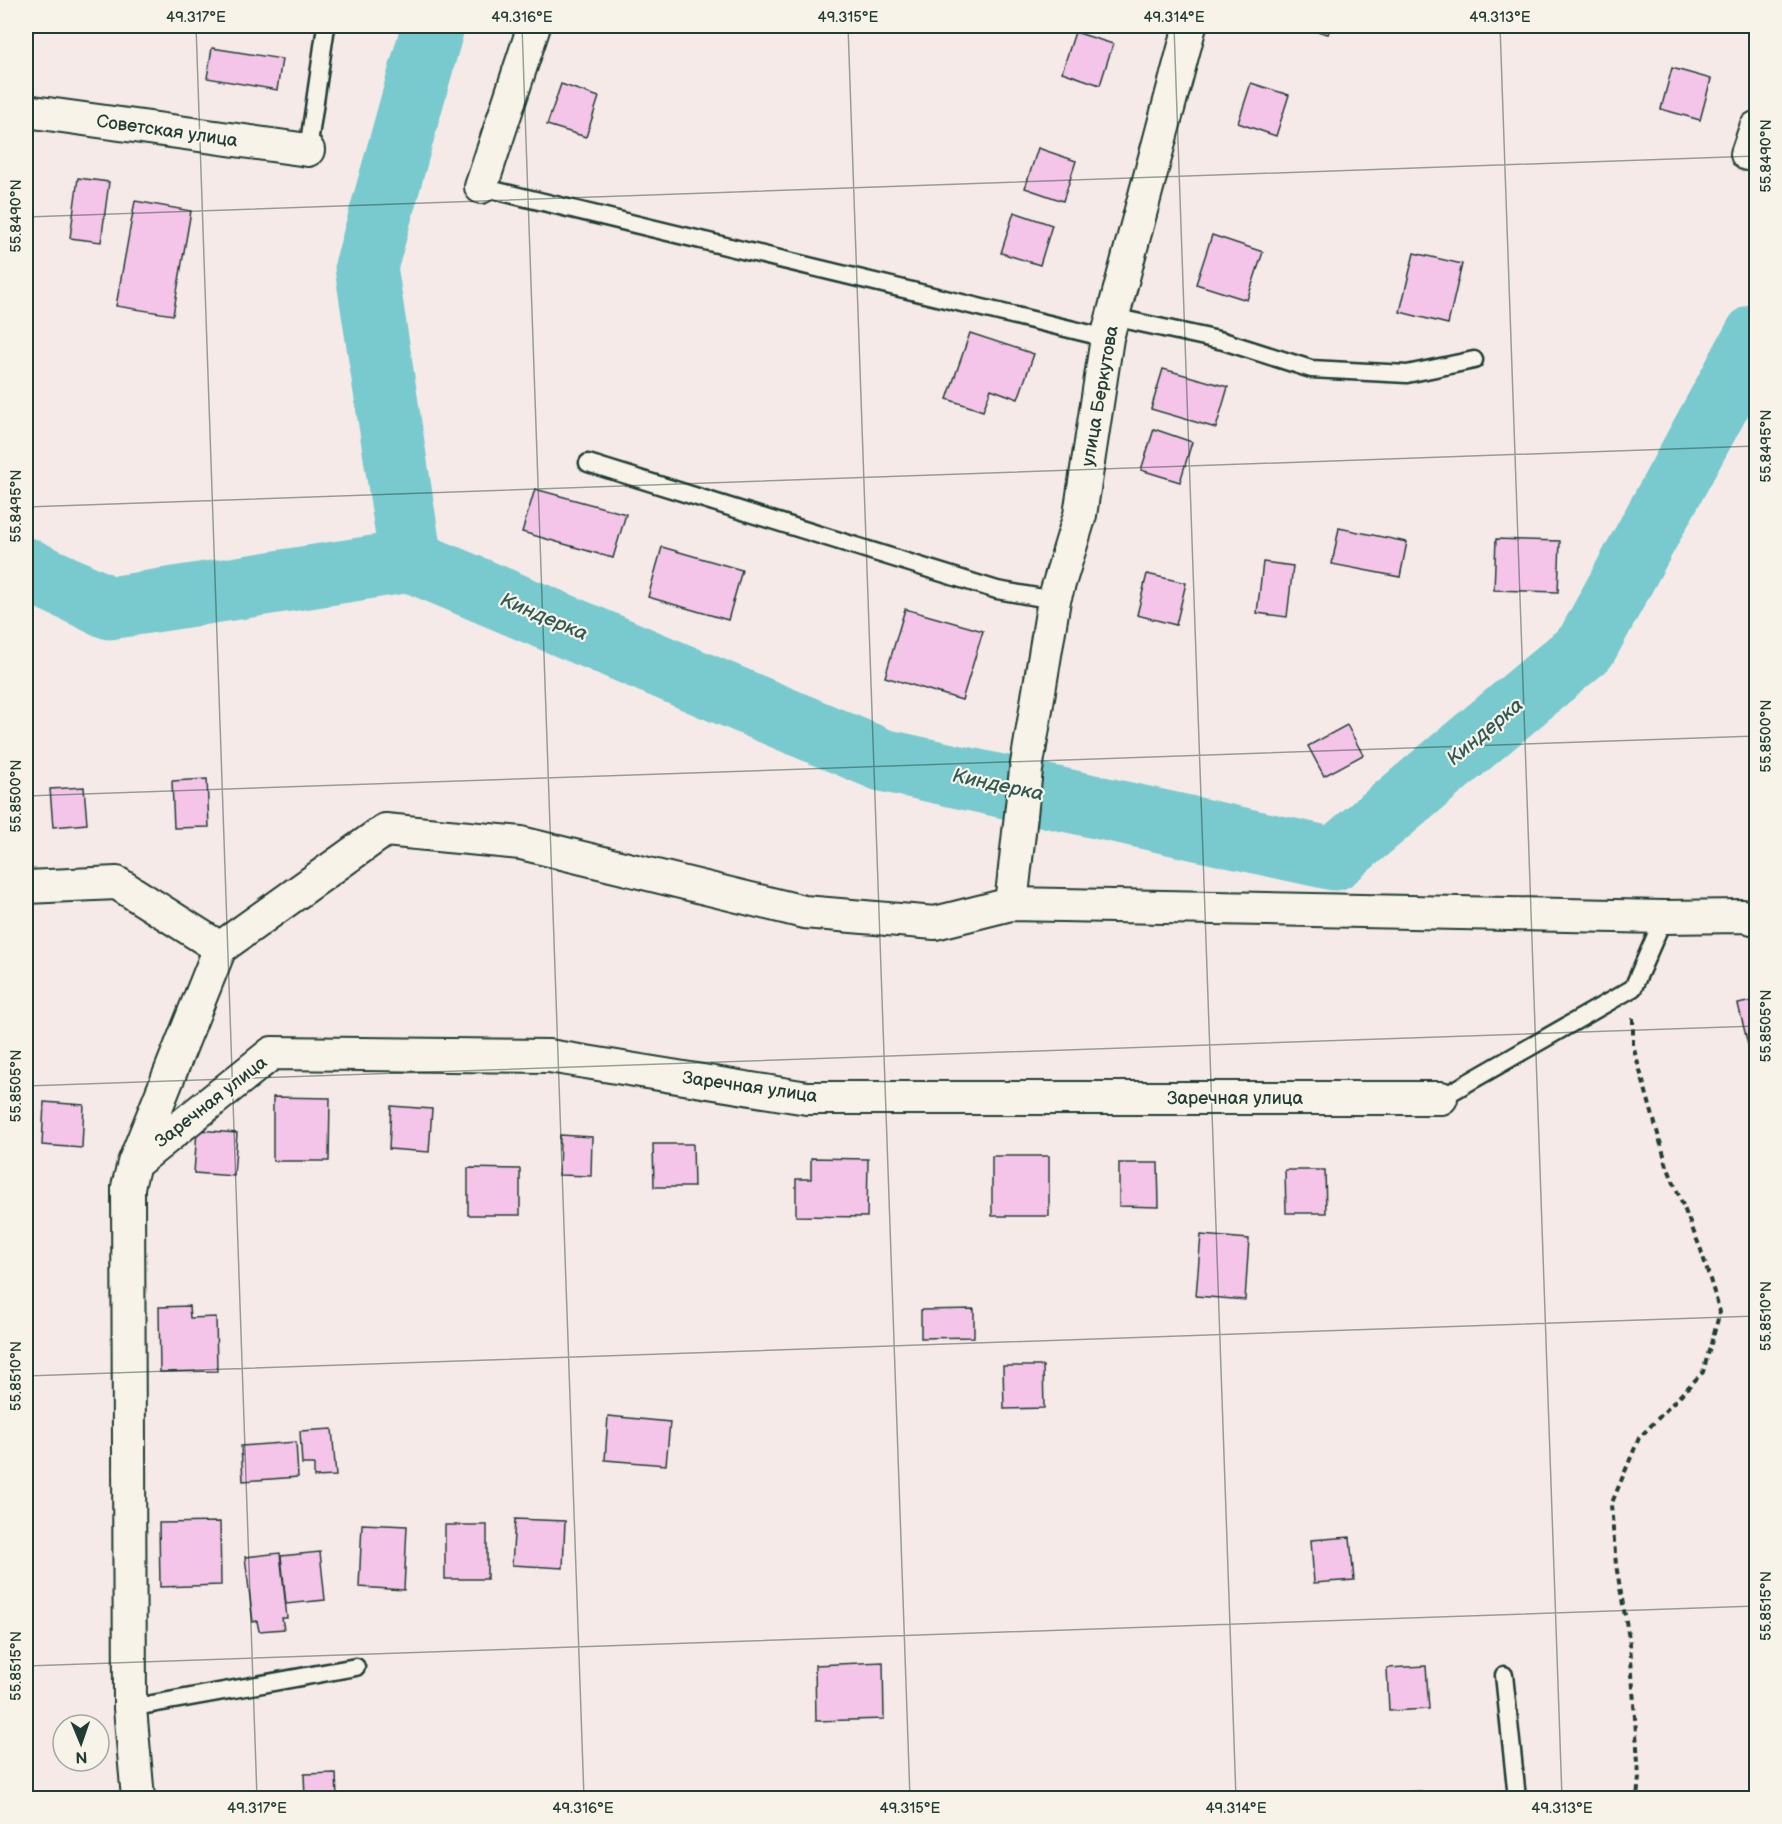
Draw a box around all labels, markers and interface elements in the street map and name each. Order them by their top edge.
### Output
text: 49.317°E [166,8,226,27]
text: 49.316°E [491,8,553,27]
text: 49.315°E [818,8,879,27]
text: 49.314°E [1143,8,1205,27]
text: 49.313°E [1469,8,1531,27]
street label: Советская улица [95,111,239,151]
text: 55.8490°N [1757,119,1776,193]
text: 55.8490°N [7,179,26,253]
street label: улица Беркутова [1077,324,1123,468]
text: 55.8495°N [1757,409,1776,483]
text: 55.8495°N [7,469,26,543]
water label: Киндерка [497,588,591,646]
water label: Киндерка [1442,693,1528,771]
text: 55.8500°N [1757,699,1776,773]
text: 55.8500°N [7,759,26,833]
water label: Киндерка [950,764,1046,806]
text: 55.8505°N [1757,990,1776,1062]
text: 55.8505°N [7,1050,26,1122]
street label: Заречная улица [151,1052,271,1152]
street label: Заречная улица [681,1067,819,1107]
street label: Заречная улица [1167,1088,1303,1109]
text: 55.8510°N [1757,1281,1776,1351]
text: 55.8510°N [7,1341,26,1411]
text: 55.8515°N [1757,1571,1776,1641]
text: 55.8515°N [7,1631,26,1701]
north arrow [51,1713,111,1773]
text: N [75,1747,88,1766]
text: 49.317°E [227,1799,287,1818]
text: 49.316°E [552,1799,614,1818]
text: 49.315°E [880,1799,941,1818]
text: 49.314°E [1205,1799,1267,1818]
text: 49.313°E [1531,1799,1593,1818]

